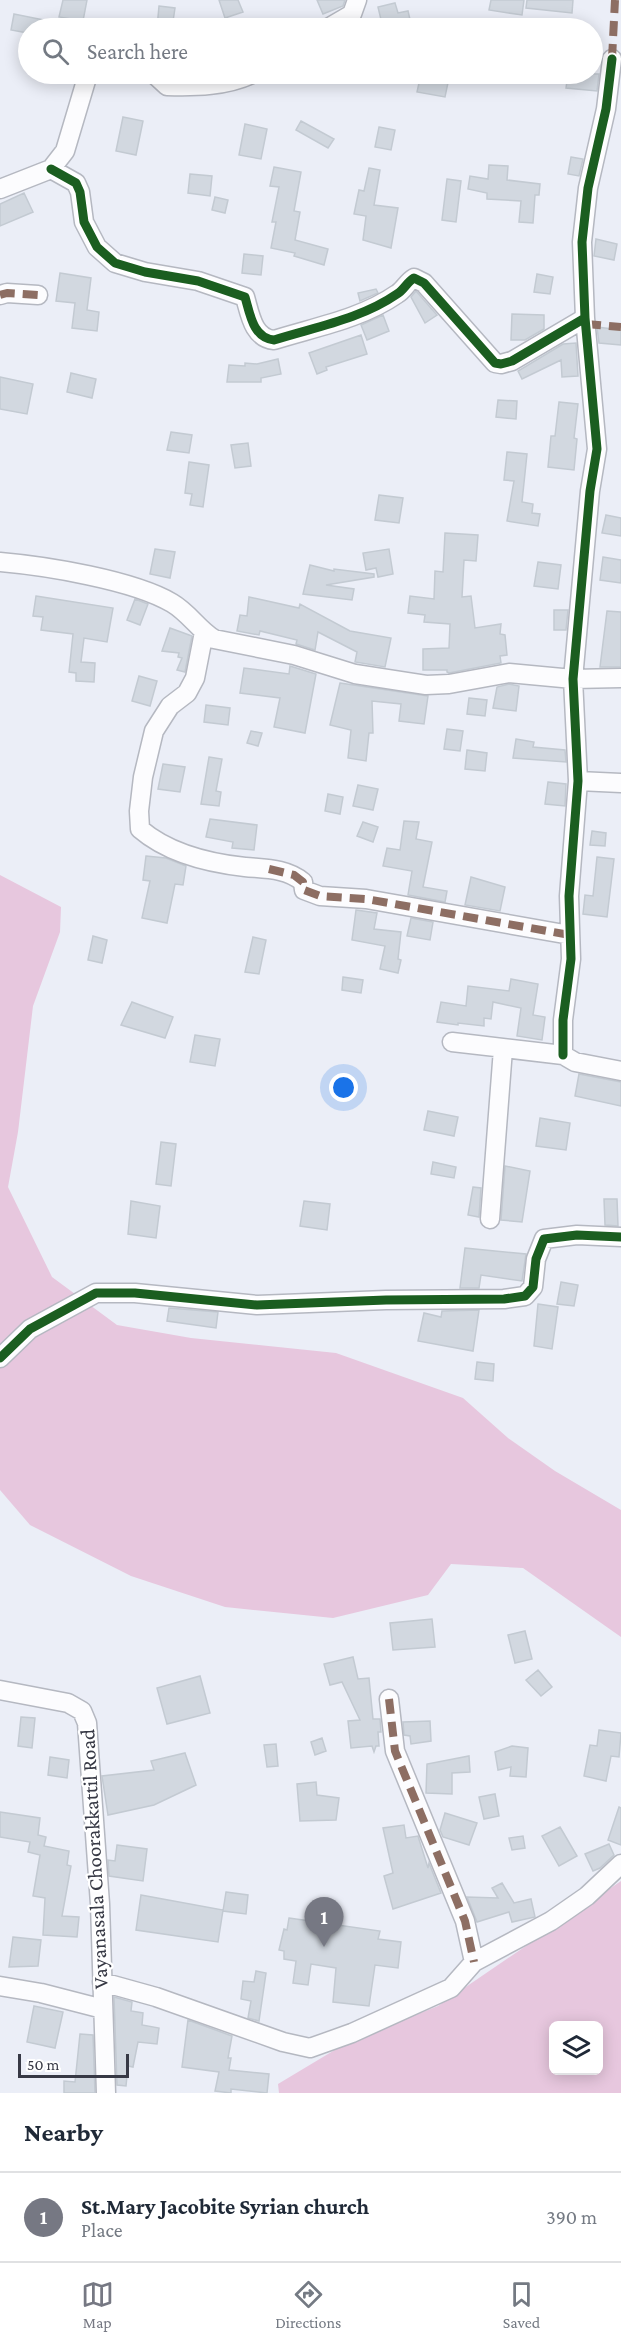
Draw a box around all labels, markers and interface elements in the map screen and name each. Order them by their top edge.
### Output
search box [18,18,603,84]
icon: search [39,35,72,68]
text: Search here [87,39,188,64]
your location [329,1073,358,1102]
street label: Vayanasala Choorakkattil Road [75,1728,113,1990]
pin: 1 [304,1898,344,1947]
map controls [549,2021,603,2075]
button: layers [549,2021,603,2075]
scale bar [18,2051,129,2078]
text: 50 m [27,2056,59,2073]
text: Nearby [24,2118,103,2147]
text: St.Mary Jacobite Syrian church [81,2194,369,2219]
text: 1 [40,2206,47,2228]
text: 390 m [546,2206,597,2228]
text: Place [81,2219,123,2241]
tab: Map [81,2278,114,2331]
tab: Directions [275,2278,341,2331]
tab: Saved [503,2278,540,2331]

